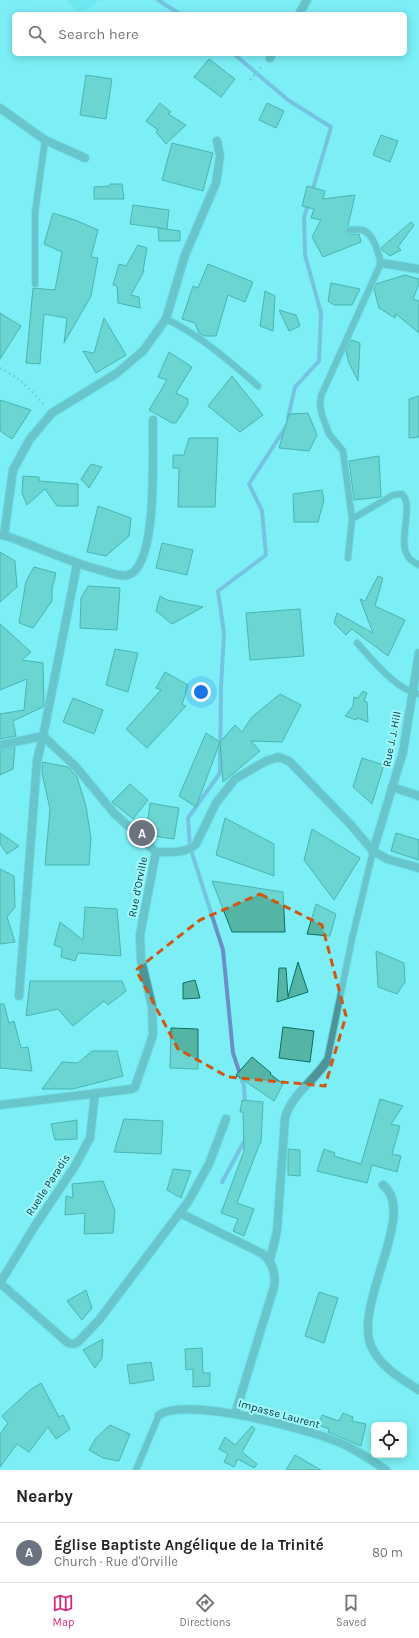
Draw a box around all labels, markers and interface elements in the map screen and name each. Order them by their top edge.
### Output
search box [12,12,407,56]
icon: search [26,23,48,45]
text: Search here [58,25,139,43]
your location [191,682,211,702]
street label: Rue J. J. Hill [380,710,404,768]
pin: A [129,818,155,848]
street label: Rue d'Orville [126,855,150,918]
street label: Ruelle Paradis [23,1151,73,1218]
street label: Impasse Laurent [237,1397,321,1431]
map controls [371,1422,407,1458]
button: locate [371,1422,407,1458]
text: Nearby [16,1486,73,1506]
text: Église Baptiste Angélique de la Trinité [54,1536,324,1554]
text: A [25,1545,33,1560]
text: 80 m [372,1545,403,1560]
text: Church · Rue d'Orville [54,1554,178,1569]
tab: Map [52,1592,74,1629]
tab: Directions [179,1592,231,1629]
tab: Saved [336,1592,367,1629]

